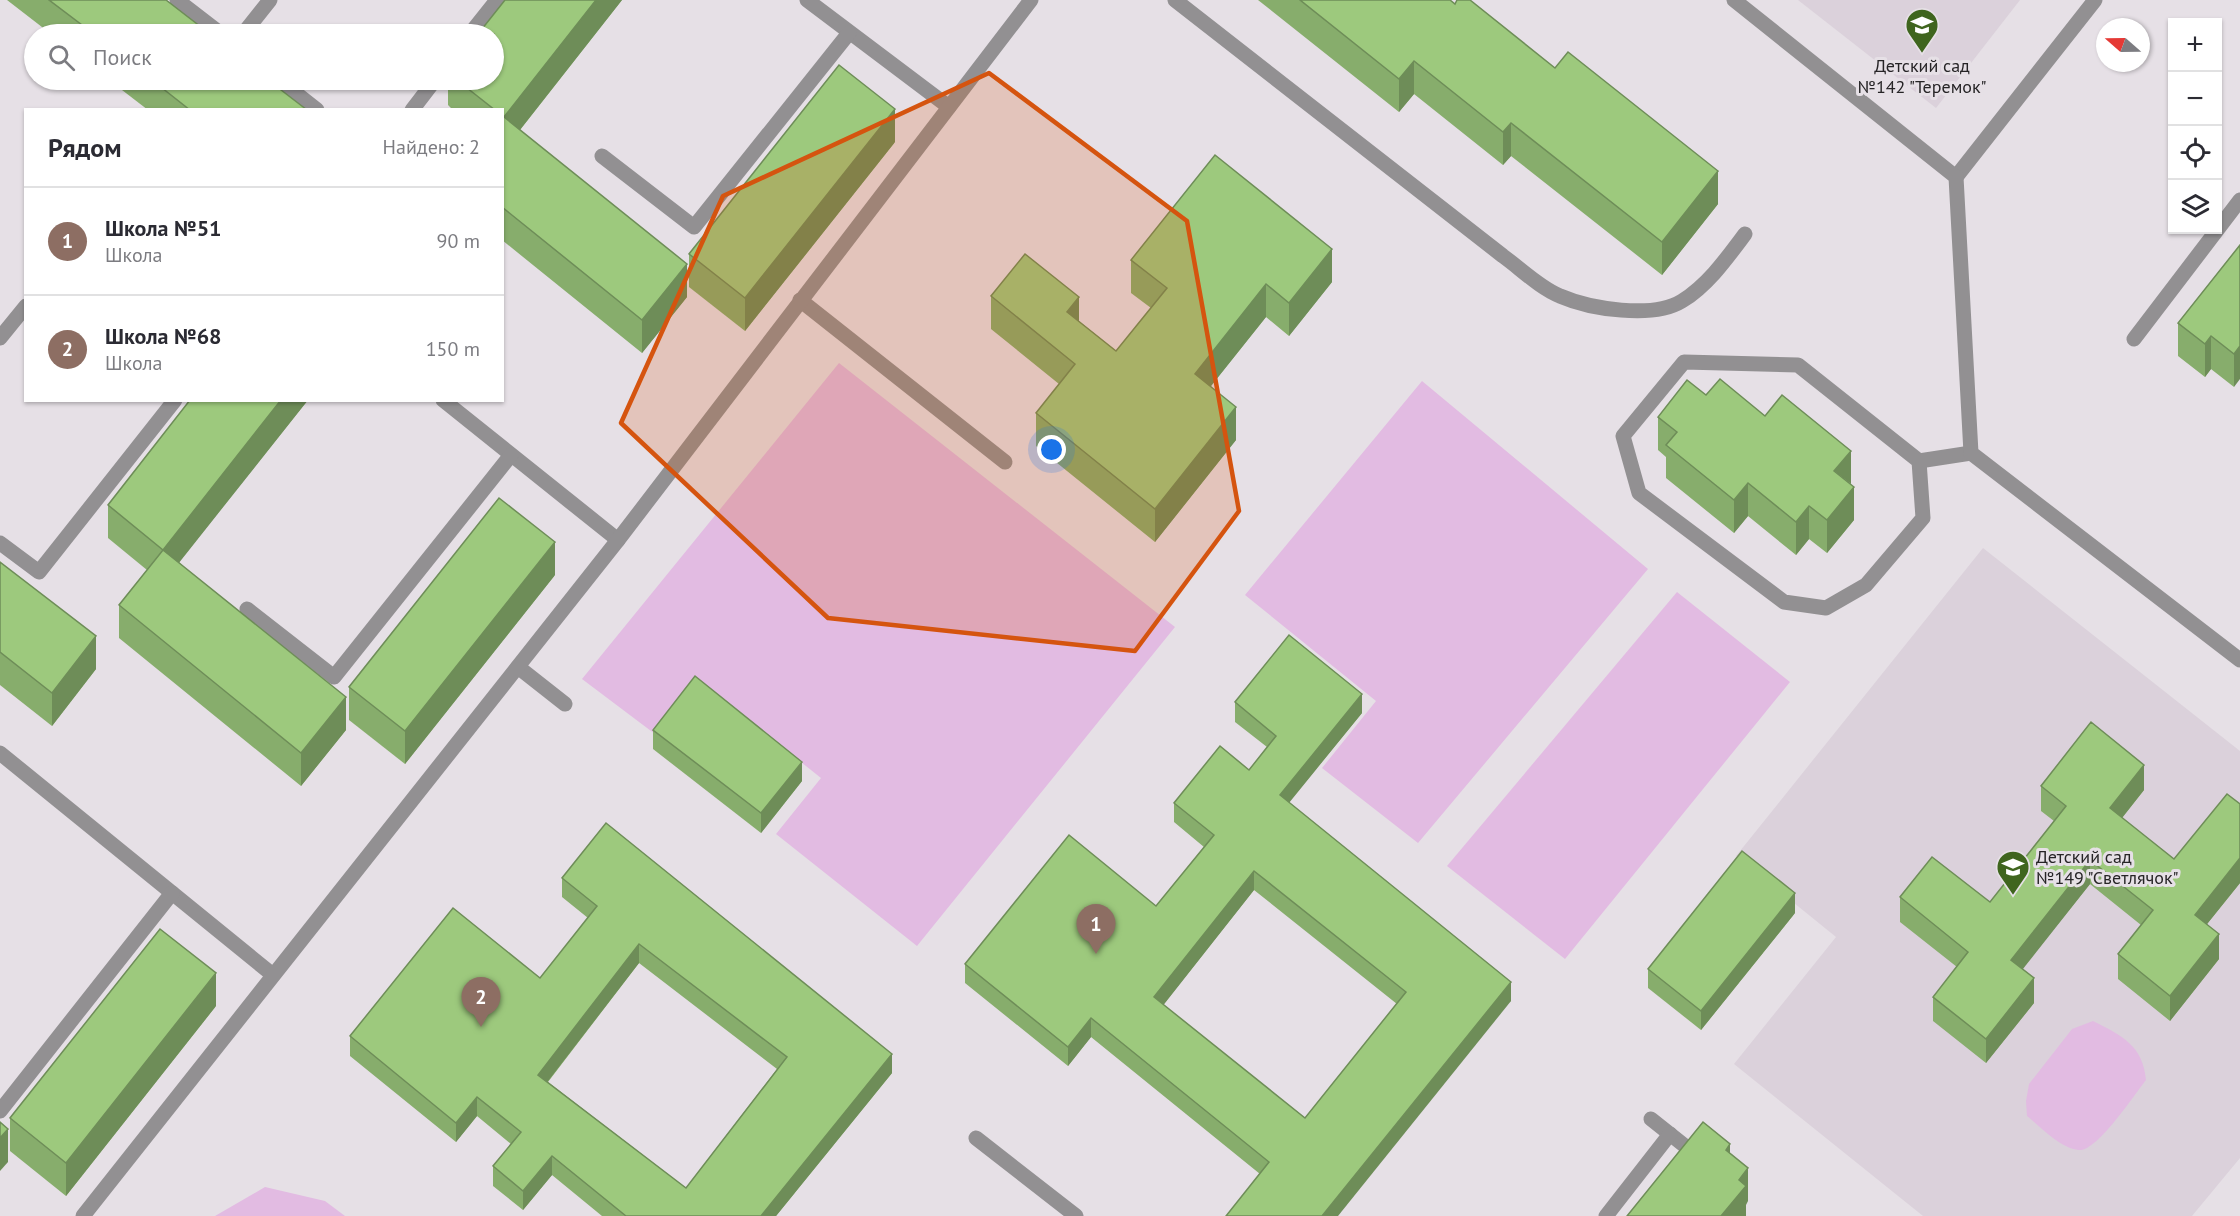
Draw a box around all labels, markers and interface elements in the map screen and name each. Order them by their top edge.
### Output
school or university icon: Детский сад №142 "Теремок" [1904,7,1940,54]
north arrow [2096,18,2150,72]
map controls [2168,18,2222,234]
button: + [2168,18,2222,72]
search box [24,24,504,90]
icon: search [45,41,78,74]
text: Поиск [93,43,152,71]
place label: Детский сад №142 "Теремок" [1857,54,1987,98]
button: − [2168,72,2222,126]
button: locate [2168,126,2222,180]
text: Рядом [48,131,122,164]
text: Найдено: 2 [383,134,480,160]
button: layers [2168,180,2222,234]
text: Школа №51 [105,214,222,242]
text: 1 [62,228,73,254]
text: 90 m [437,228,480,254]
text: Школа [105,242,162,268]
text: Школа №68 [105,322,222,350]
text: 2 [62,336,73,362]
text: 150 m [426,336,480,362]
text: Школа [105,350,162,376]
your location [1037,435,1066,464]
place label: Детский сад №149 "Светлячок" [2036,845,2179,889]
school or university icon: Детский сад №149 "Светлячок" [1995,849,2031,896]
pin: 1 [1076,904,1116,954]
pin: 2 [462,978,500,1027]

